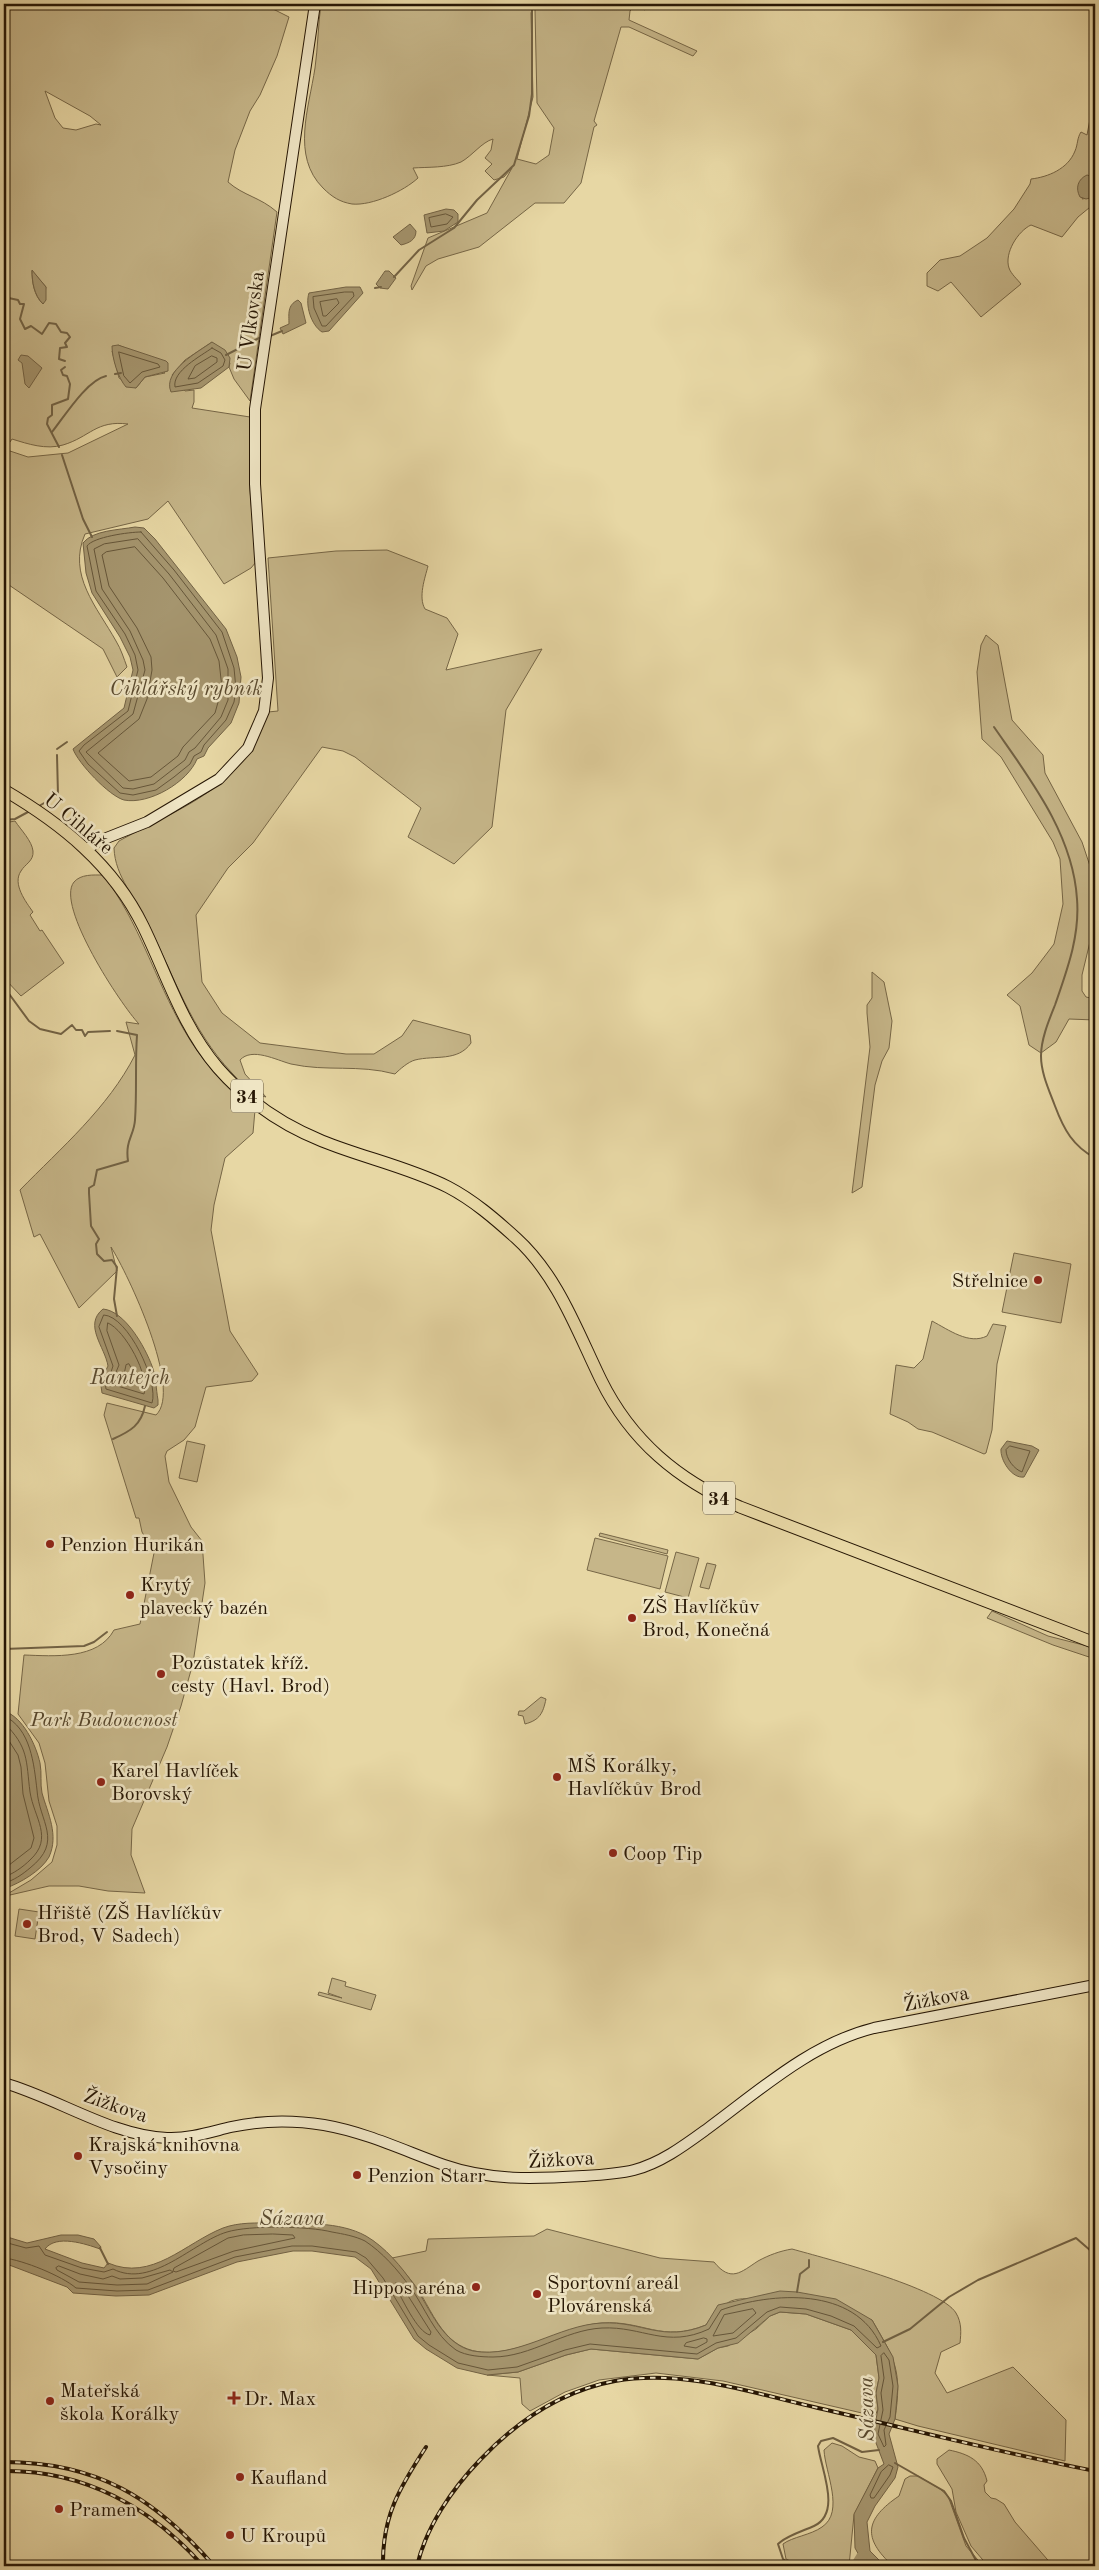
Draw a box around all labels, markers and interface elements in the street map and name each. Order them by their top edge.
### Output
street label: U Vlkovska [235,270,269,373]
water label: Cihlářský rybník [109,679,263,700]
street label: U Cihláře [39,790,116,859]
road number: 34 [231,1080,263,1112]
place label: Střelnice [952,1272,1028,1292]
marker: Střelnice [1032,1274,1044,1286]
water label: Rantejch [89,1368,170,1389]
road number: 34 [703,1482,735,1515]
place label: Penzion Hurikán [60,1536,204,1556]
marker: Penzion Hurikán [44,1538,56,1550]
place label: Krytý plavecký bazén [140,1576,268,1619]
marker: Krytý plavecký bazén [124,1589,136,1601]
place label: ZŠ Havlíčkův Brod, Konečná [642,1594,770,1641]
marker: ZŠ Havlíčkův Brod, Konečná [626,1612,638,1624]
place label: Pozůstatek kříž. cesty (Havl. Brod) [171,1654,330,1697]
marker: Pozůstatek kříž. cesty (Havl. Brod) [155,1668,167,1680]
park label: Park Budoucnost [29,1711,178,1731]
place label: MŠ Korálky, Havlíčkův Brod [567,1753,702,1800]
place label: Karel Havlíček Borovský [111,1762,239,1805]
marker: MŠ Korálky, Havlíčkův Brod [551,1771,563,1783]
marker: Karel Havlíček Borovský [95,1776,107,1788]
place label: Coop Tip [623,1845,702,1865]
marker: Coop Tip [607,1847,619,1859]
place label: Hřiště (ZŠ Havlíčkův Brod, V Sadech) [37,1900,222,1947]
marker: Hřiště (ZŠ Havlíčkův Brod, V Sadech) [21,1918,33,1930]
street label: Žižkova [901,1981,971,2016]
street label: Žižkova [81,2084,151,2127]
place label: Krajská knihovna Vysočiny [88,2136,240,2179]
street label: Žižkova [527,2146,595,2173]
marker: Krajská knihovna Vysočiny [72,2150,84,2162]
place label: Penzion Starr [367,2167,486,2187]
marker: Penzion Starr [351,2169,363,2181]
water label: Sázava [259,2209,325,2230]
place label: Sportovní areál Plovárenská [547,2274,679,2317]
place label: Hippos aréna [352,2279,466,2299]
marker: Hippos aréna [470,2281,482,2293]
marker: Sportovní areál Plovárenská [531,2288,543,2300]
water label: Sázava [856,2376,879,2442]
place label: Mateřská škola Korálky [60,2382,180,2425]
place label: Dr. Max [244,2390,316,2410]
marker: Dr. Max [228,2392,240,2404]
marker: Mateřská škola Korálky [44,2395,56,2407]
place label: Kaufland [250,2469,327,2489]
marker: Kaufland [234,2471,246,2483]
place label: Pramen [69,2501,137,2521]
marker: Pramen [53,2503,65,2515]
place label: U Kroupů [240,2527,326,2547]
marker: U Kroupů [224,2529,236,2541]

